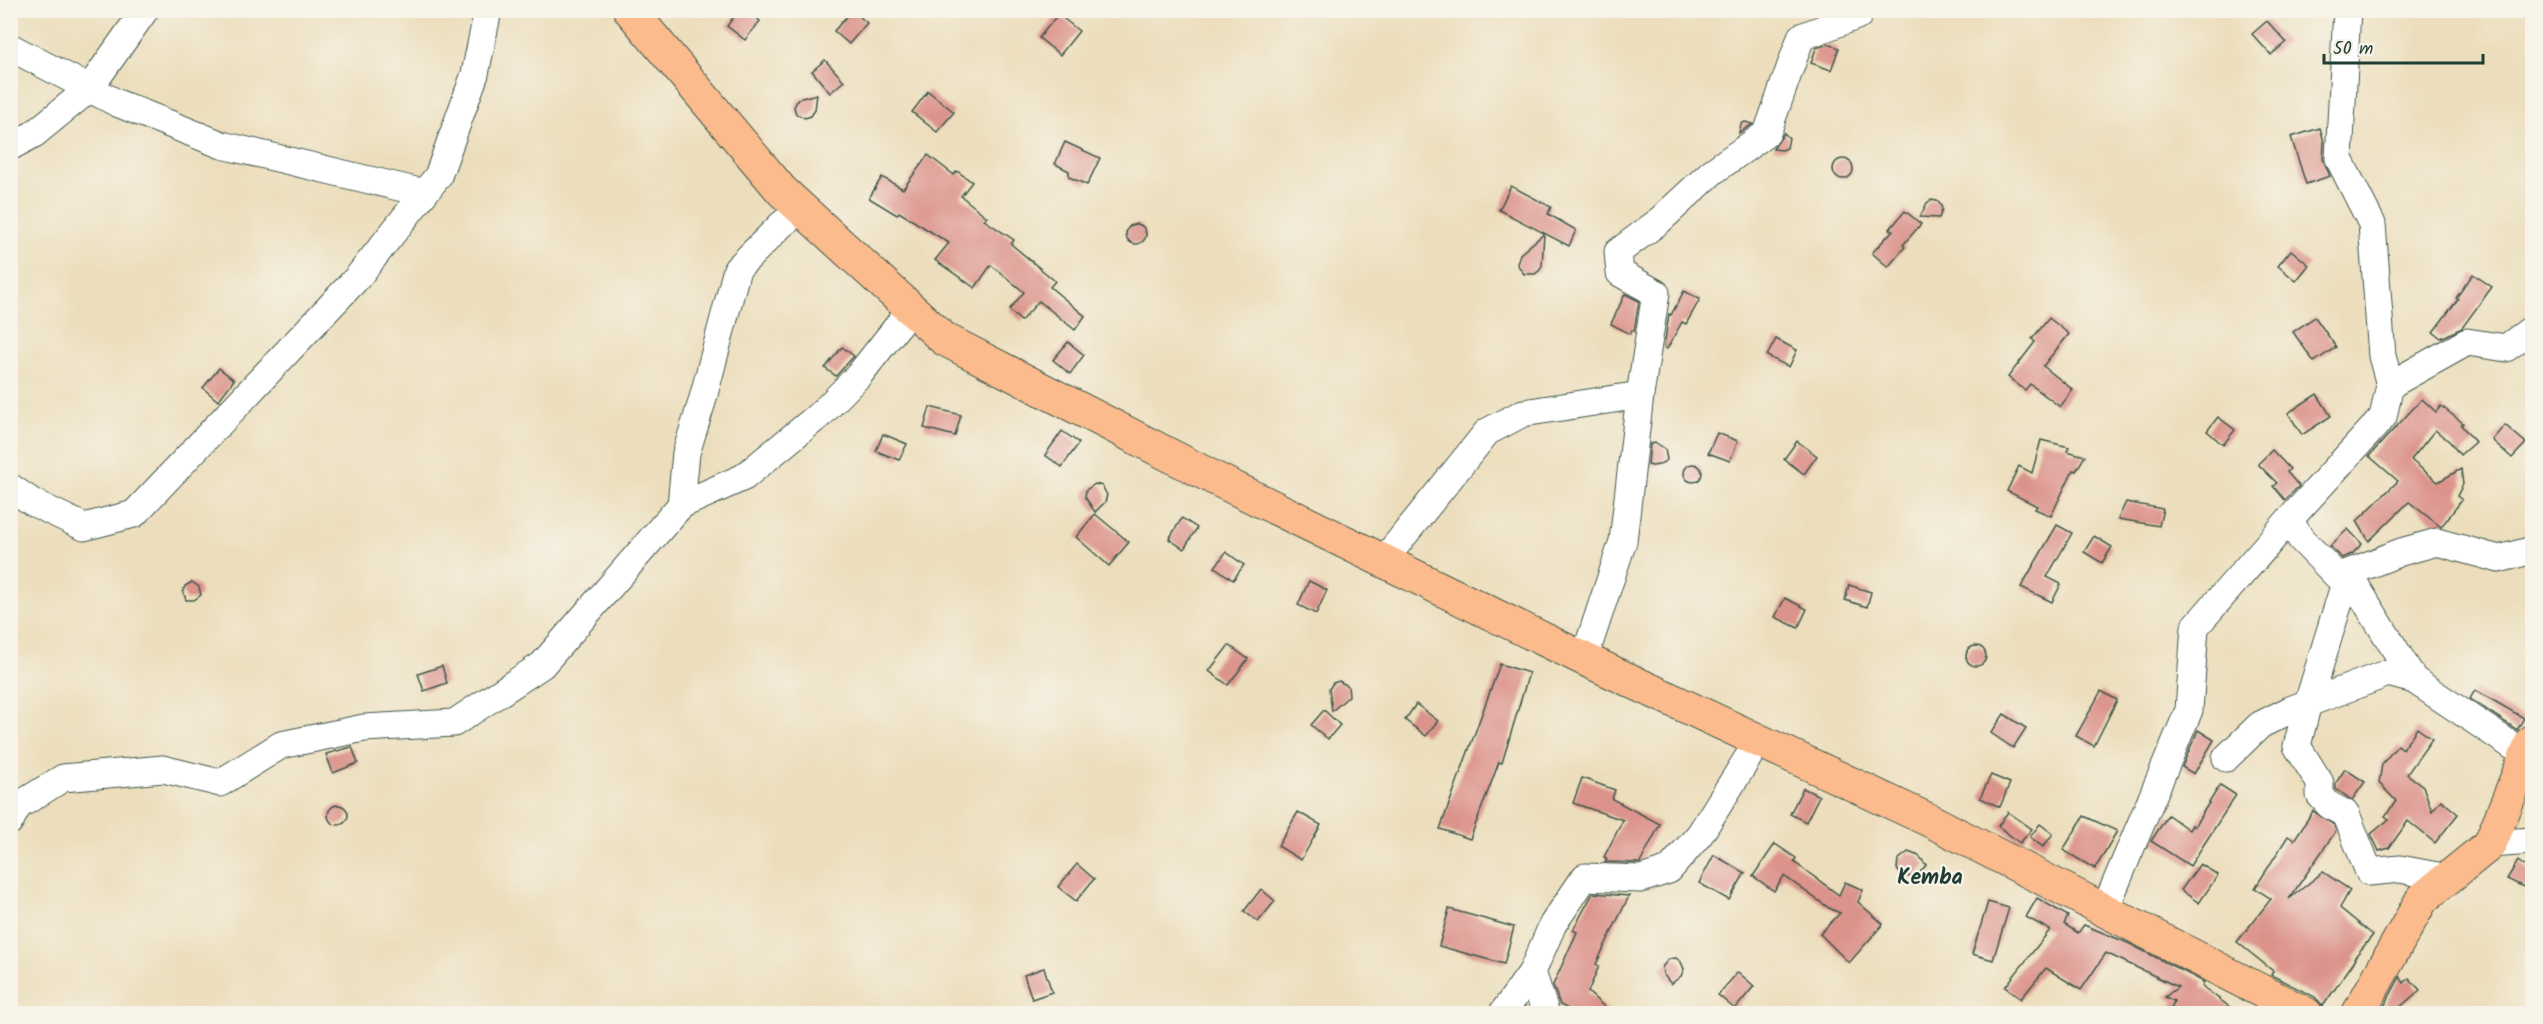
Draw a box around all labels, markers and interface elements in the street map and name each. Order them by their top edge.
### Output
scale bar [2324,27,2483,65]
text: 50 m [2333,35,2373,64]
district label: Kemba [1897,861,1963,896]

